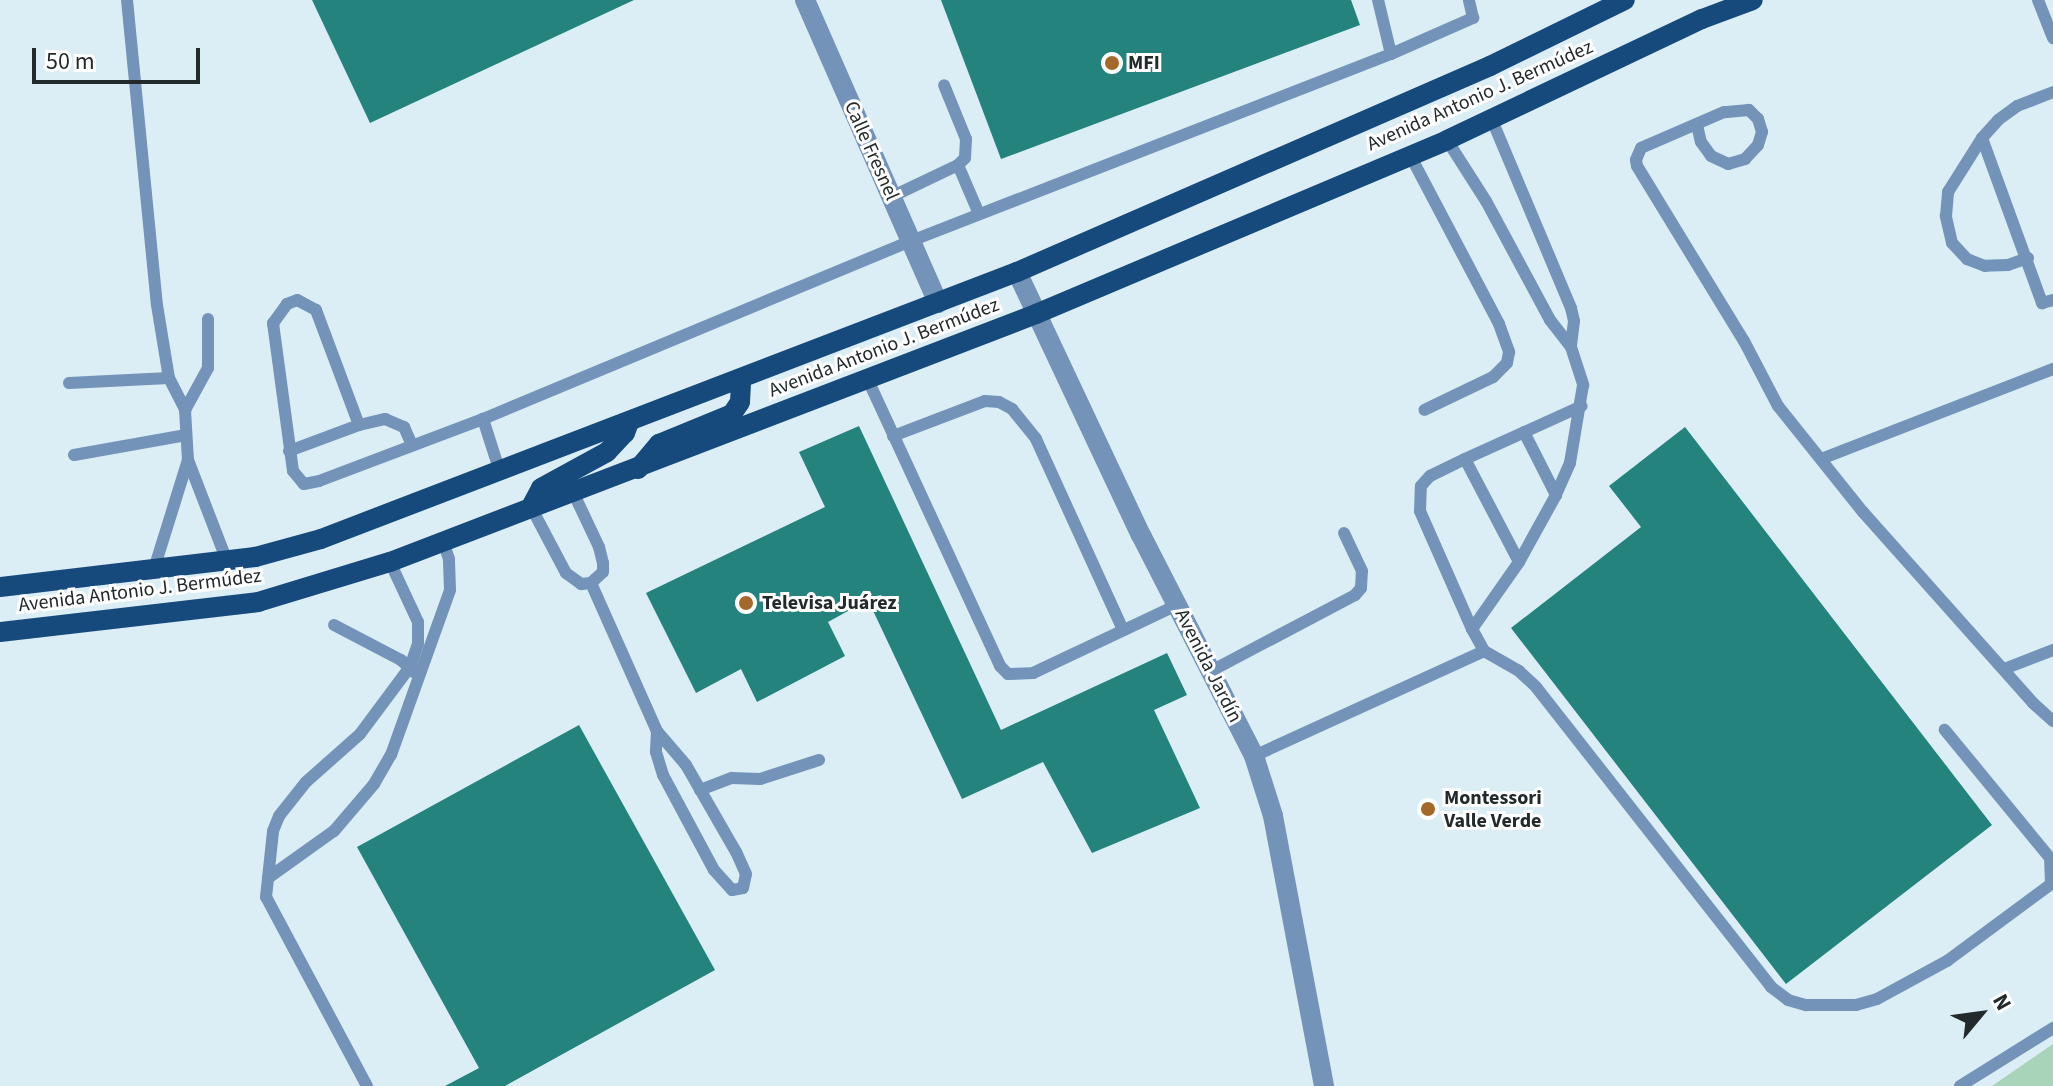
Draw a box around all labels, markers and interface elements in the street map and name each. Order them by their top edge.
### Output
scale bar [36,32,204,82]
street label: Avenida Antonio J. Bermúdez [1363,35,1597,157]
text: 50 m [46,44,95,79]
place label: MFI [1128,51,1160,75]
marker: MFI [1103,54,1121,72]
street label: Calle Fresnel [838,98,904,204]
street label: Avenida Antonio J. Bermúdez [766,293,1002,403]
street label: Avenida Antonio J. Bermúdez [17,564,263,618]
place label: Televisa Juárez [762,591,897,615]
marker: Televisa Juárez [737,594,755,612]
street label: Avenida Jardín [1169,605,1247,727]
place label: Montessori Valle Verde [1444,786,1542,833]
marker: Montessori Valle Verde [1419,800,1437,818]
north arrow [1941,974,2021,1054]
text: N [1984,988,2020,1017]

